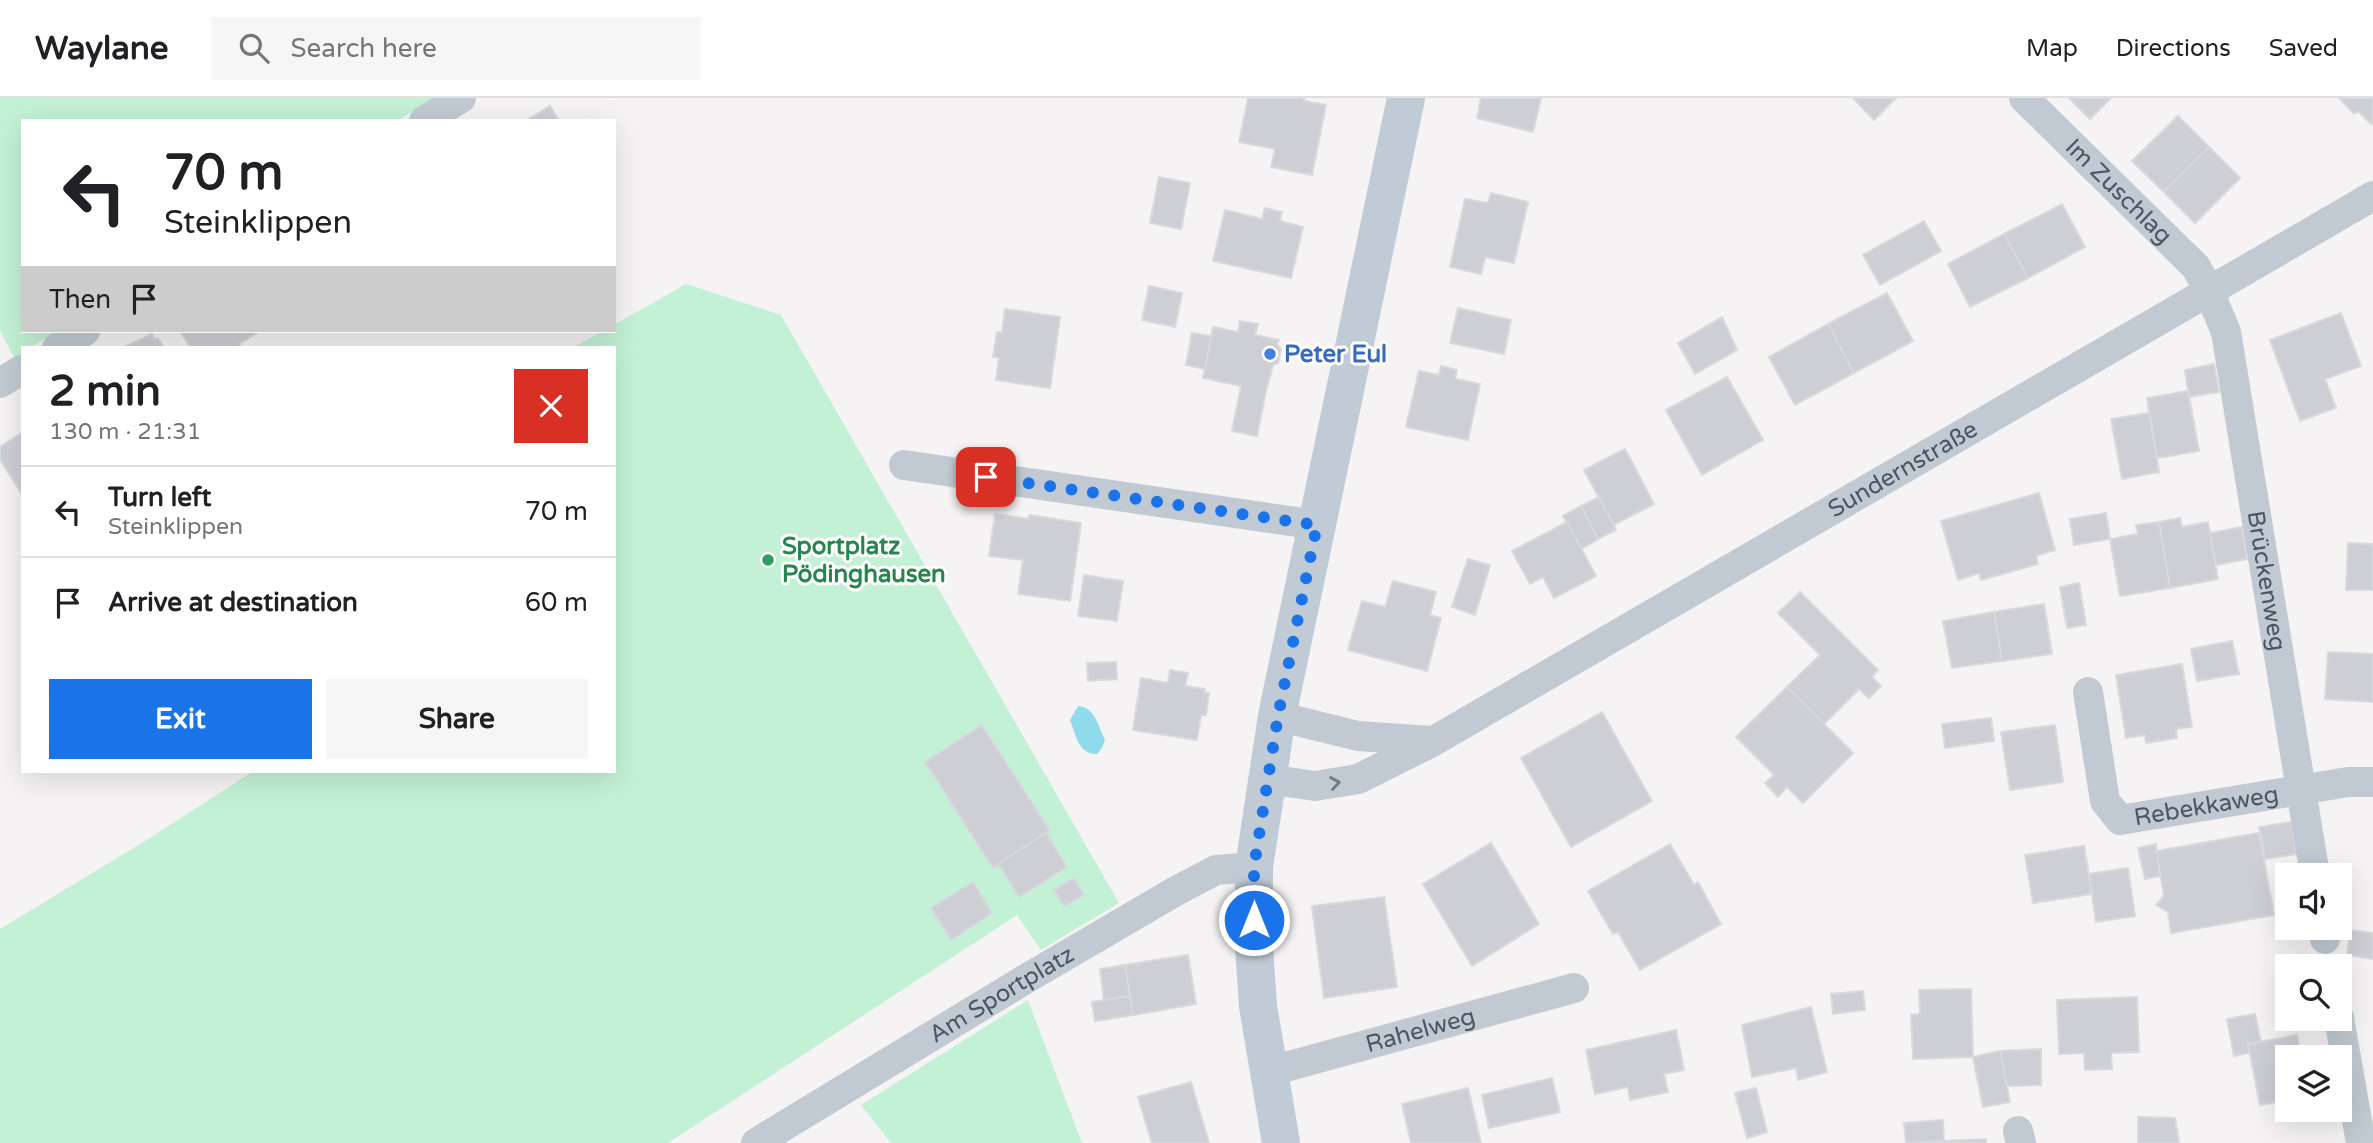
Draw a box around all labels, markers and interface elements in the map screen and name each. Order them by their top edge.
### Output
search box [211,17,701,80]
text: Waylane [35,29,169,68]
icon: search [235,29,273,67]
text: Search here [291,33,437,64]
text: Map [2026,34,2078,63]
text: Directions [2116,34,2231,63]
text: Saved [2269,34,2338,63]
street label: Im Zuschlag [2059,132,2178,250]
text: 70 m [164,144,283,203]
icon: left [49,147,140,238]
text: Steinklippen [164,204,352,242]
icon: arrive [125,280,163,318]
text: Then [49,284,111,315]
place label: Peter Eul [1284,340,1387,369]
marker: Peter Eul [1262,346,1278,362]
text: 2 min [49,366,161,417]
button: close [514,369,588,443]
street label: Sundernstraße [1823,414,1983,524]
text: 130 m · 21:31 [49,418,201,446]
pin [956,447,1016,507]
icon: arrive [967,458,1005,496]
text: Turn left [108,482,211,513]
icon: left [49,493,87,531]
text: 70 m [525,496,588,527]
street label: Brückenweg [2241,509,2293,653]
text: Steinklippen [108,513,243,541]
place label: Sportplatz Pödinghausen [782,532,946,589]
marker: Sportplatz Pödinghausen [760,552,776,568]
icon: arrive [49,584,87,622]
text: Arrive at destination [108,587,358,618]
text: 60 m [525,587,588,618]
button: Exit [49,679,312,759]
button: Share [326,679,588,759]
one-way arrow [1329,776,1341,791]
street label: Rebekkaweg [2132,779,2281,832]
map controls [2275,863,2352,1122]
button: sound [2275,863,2352,940]
position arrow [1217,883,1291,957]
street label: Am Sportplatz [924,939,1079,1049]
button: search [2275,954,2352,1031]
street label: Rahelweg [1362,1001,1478,1059]
button: layers [2275,1045,2352,1122]

